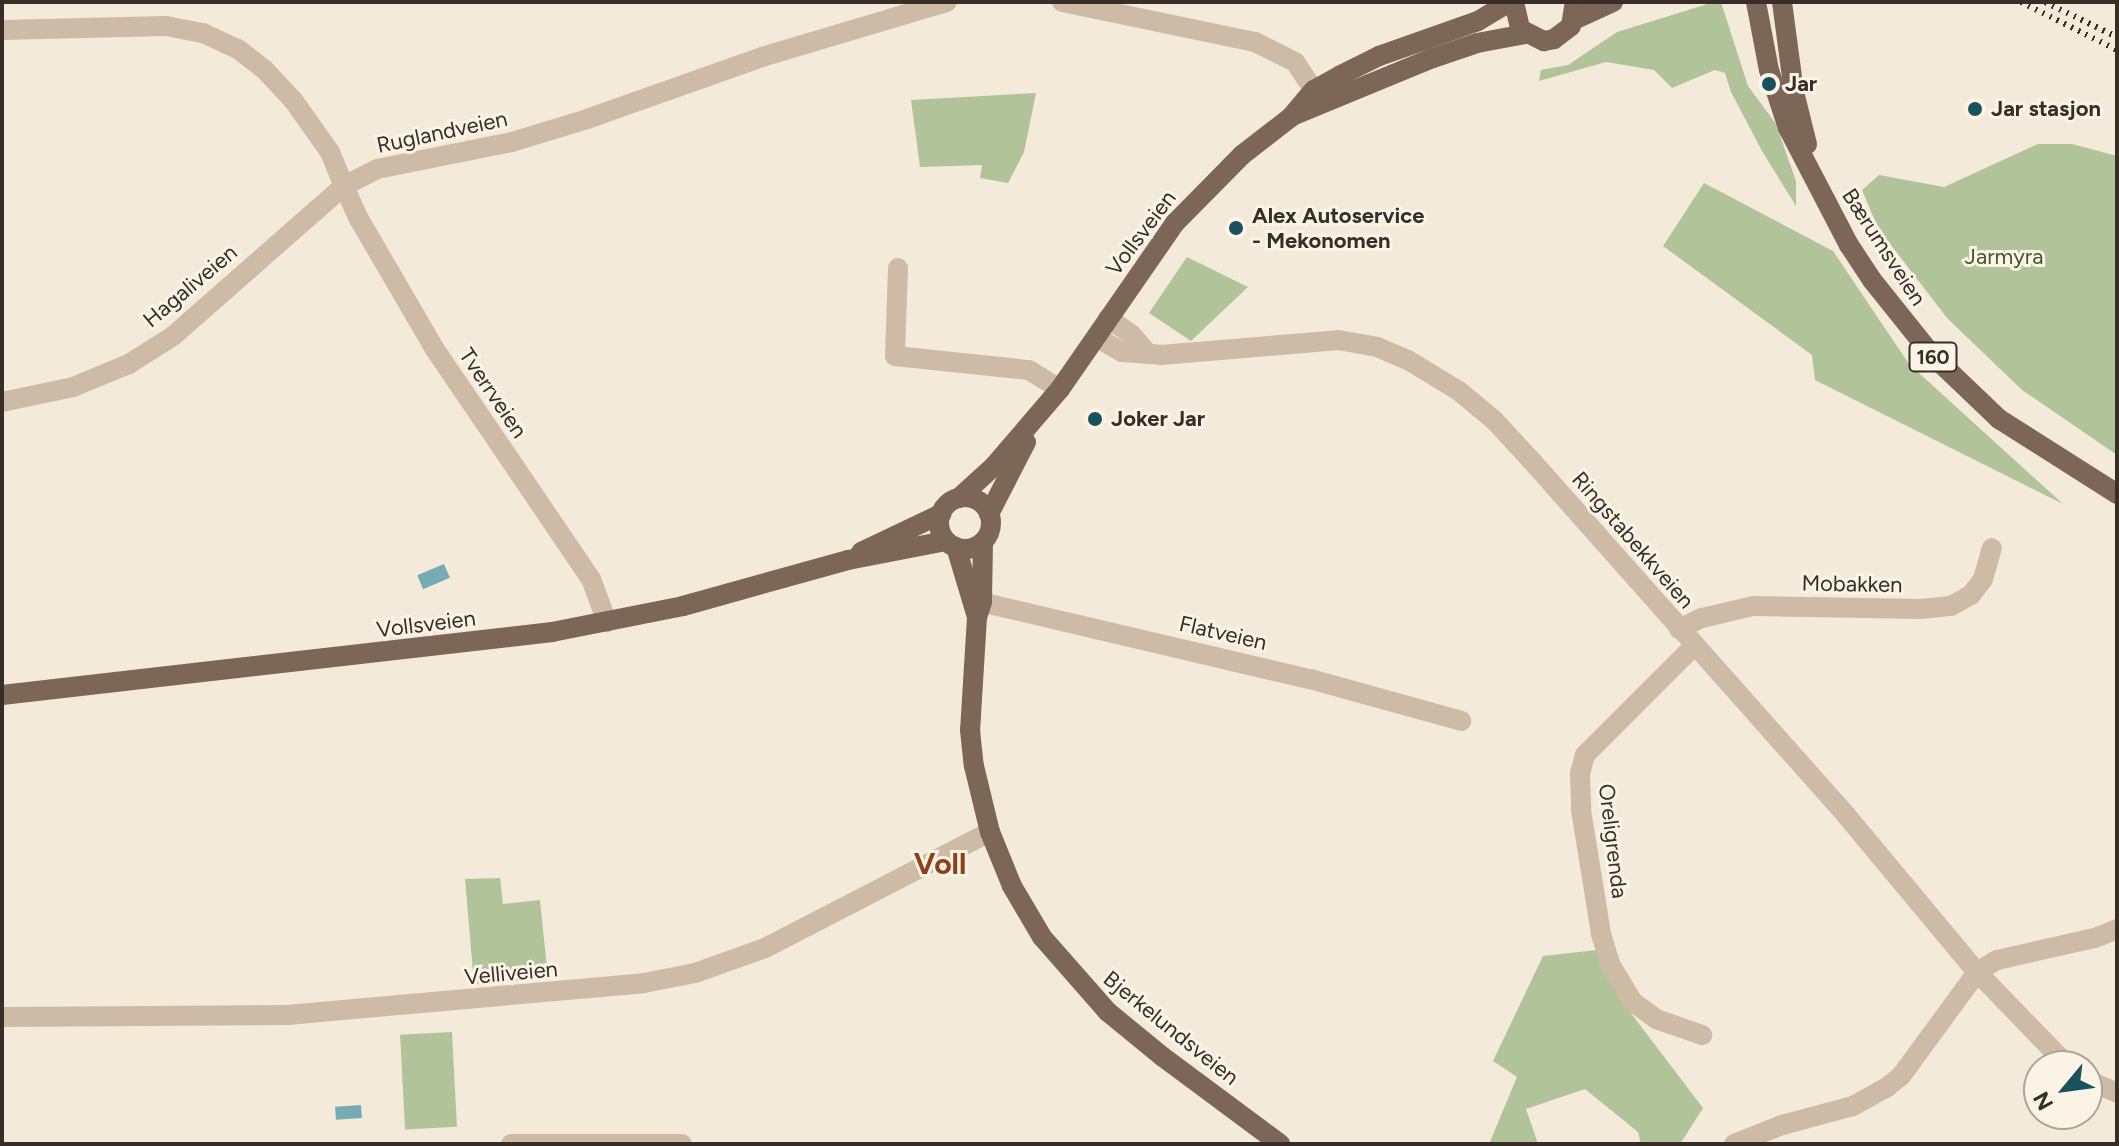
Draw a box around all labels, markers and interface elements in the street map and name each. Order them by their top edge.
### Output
place label: Jar [1785,71,1817,97]
marker: Jar [1760,75,1778,93]
place label: Jar stasjon [1991,96,2101,122]
marker: Jar stasjon [1966,100,1984,118]
street label: Ruglandveien [374,105,510,159]
street label: Bærumsveien [1836,184,1932,310]
street label: Vollsveien [1100,185,1182,281]
place label: Alex Autoservice - Mekonomen [1252,202,1425,254]
marker: Alex Autoservice - Mekonomen [1227,219,1245,237]
street label: Hagaliveien [138,239,242,333]
park label: Jarmyra [1965,244,2043,270]
road number: 160 [1907,341,1959,373]
street label: Tverrveien [453,343,533,443]
place label: Joker Jar [1111,406,1205,432]
marker: Joker Jar [1086,410,1104,428]
street label: Ringstabekkveien [1566,466,1700,614]
street label: Mobakken [1801,570,1903,598]
street label: Vollsveien [375,605,477,643]
street label: Flatveien [1177,610,1269,656]
street label: Oreligrenda [1593,782,1633,900]
district label: Voll [914,846,966,882]
street label: Velliveien [463,956,559,990]
street label: Bjerkelundsveien [1098,965,1244,1091]
north arrow [2023,1050,2103,1130]
text: N [2027,1087,2059,1115]

